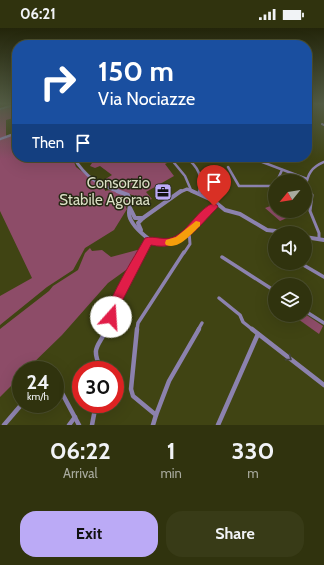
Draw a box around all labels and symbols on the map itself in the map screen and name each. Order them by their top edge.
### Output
pin [197,165,231,206]
place label: Consorzio Stabile Agoraa [59,174,151,209]
north arrow [268,174,312,218]
office icon: Consorzio Stabile Agoraa [153,182,173,202]
position arrow [90,296,132,338]
one-way arrow [285,353,292,360]
speed limit sign: 30 [72,361,124,413]

